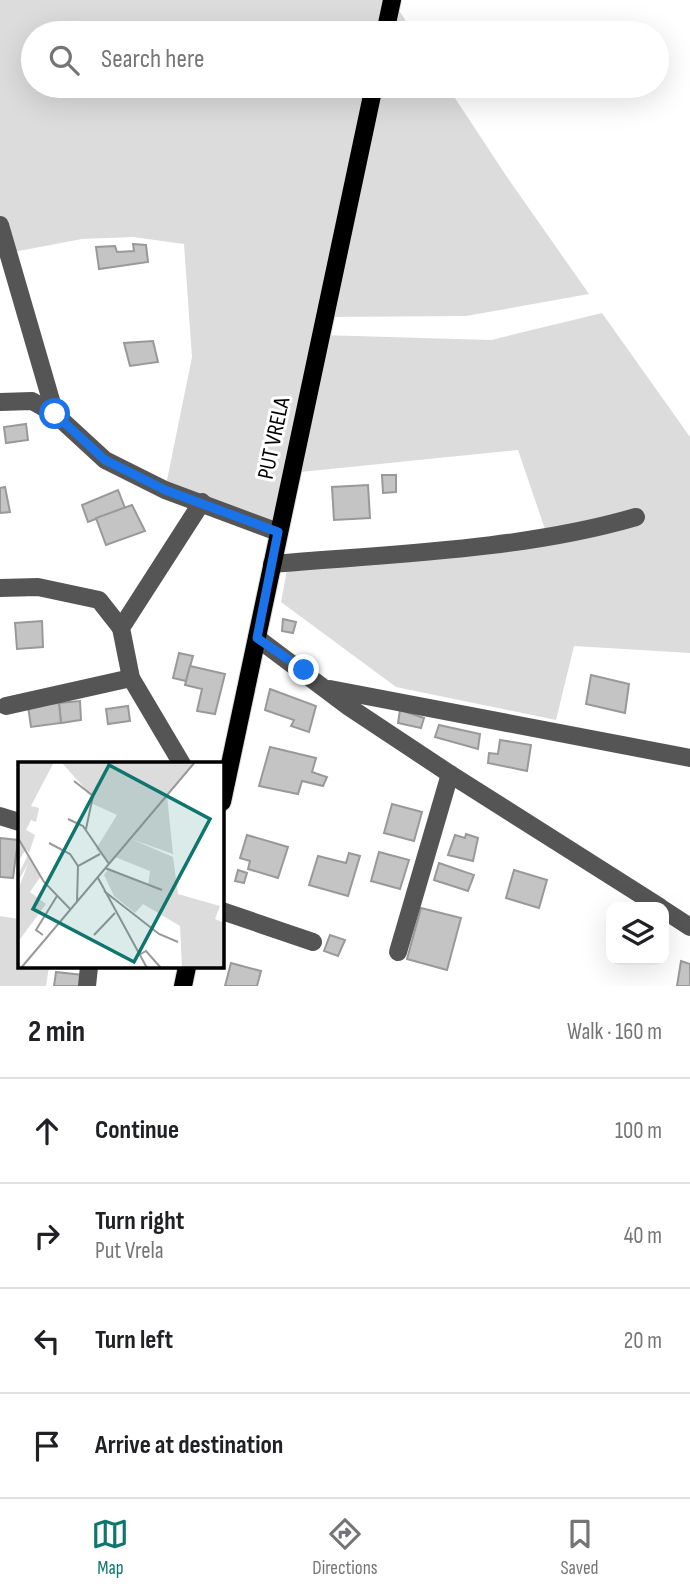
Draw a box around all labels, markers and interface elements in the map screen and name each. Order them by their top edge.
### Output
search box [21,21,669,98]
icon: search [45,41,83,79]
text: Search here [101,44,204,75]
street label: PUT VRELA [252,394,296,482]
route start [39,398,70,429]
route end [288,654,319,685]
inset map [18,762,224,968]
map controls [606,902,669,965]
button: layers [606,902,669,965]
text: 2 min [28,1014,85,1050]
text: Walk · 160 m [567,1018,662,1046]
icon: ahead [28,1112,66,1150]
text: Continue [95,1115,179,1146]
text: 100 m [615,1117,662,1145]
text: Turn right [95,1206,184,1237]
icon: right [28,1217,66,1255]
text: 40 m [624,1222,662,1250]
text: Put Vrela [95,1237,164,1265]
icon: left [28,1322,66,1360]
text: Turn left [95,1325,173,1356]
text: 20 m [624,1327,662,1355]
icon: arrive [28,1427,66,1465]
text: Arrive at destination [95,1430,283,1461]
tab: Map [91,1515,129,1580]
tab: Directions [312,1515,378,1580]
tab: Saved [560,1515,599,1580]

